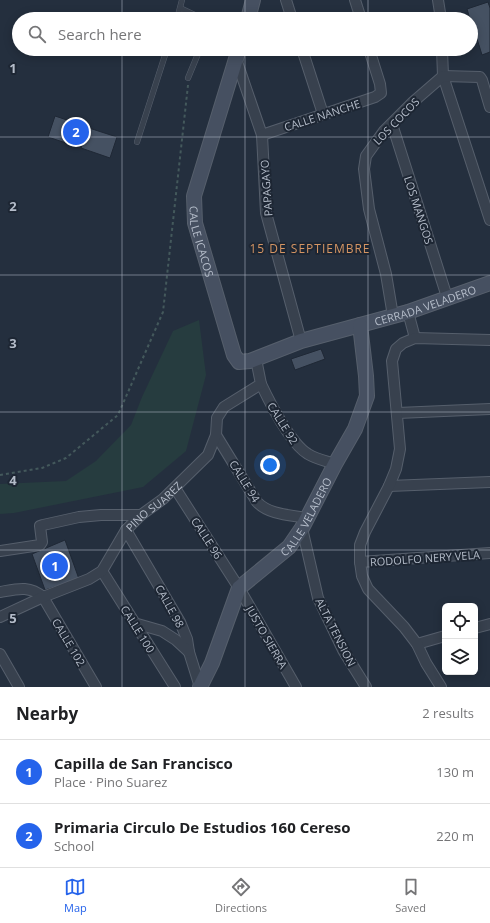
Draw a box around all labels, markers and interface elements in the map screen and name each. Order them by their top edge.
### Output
search box [12,12,478,56]
icon: search [26,23,48,45]
text: Search here [58,24,142,44]
text: 1 [9,59,17,77]
street label: LOS COCOS [370,94,422,148]
street label: CALLE NANCHE [282,96,362,134]
pin: 2 [63,117,89,147]
street label: PAPAGAYO [257,159,275,217]
street label: LOS MANGOS [401,174,437,246]
text: 2 [9,197,17,215]
street label: CALLE ICACOS [187,206,218,279]
district label: 15 DE SEPTIEMBRE [249,240,371,257]
street label: CERRADA VELADERO [372,281,478,328]
text: 3 [9,334,17,352]
street label: CALLE 92 [264,399,302,447]
your location [260,455,280,475]
street label: CALLE 94 [226,457,264,505]
text: 4 [9,471,17,489]
street label: CALLE VELADERO [277,474,335,559]
street label: PINO SUAREZ [122,478,185,534]
street label: CALLE 96 [188,514,226,562]
street label: RODOLFO NERY VELA [369,547,481,569]
pin: 1 [42,551,68,581]
street label: CALLE 98 [152,582,188,630]
street label: ALTA TENSION [312,595,360,669]
street label: CALLE 100 [118,602,158,656]
street label: JUSTO SIERRA [242,602,291,671]
map controls [442,603,478,675]
button: locate [442,603,478,639]
text: 5 [9,609,17,627]
street label: CALLE 102 [49,615,89,669]
button: layers [442,639,478,675]
text: Nearby [16,702,78,725]
text: 2 results [422,704,474,722]
text: Capilla de San Francisco [54,753,233,773]
text: 1 [25,763,33,781]
text: 130 m [436,763,474,781]
text: Place · Pino Suarez [54,773,167,791]
text: Primaria Circulo De Estudios 160 Cereso [54,817,350,837]
text: 2 [25,827,33,845]
text: 220 m [436,827,474,845]
text: School [54,837,94,855]
tab: Map [64,876,87,915]
tab: Directions [215,876,267,915]
tab: Saved [395,876,426,915]

